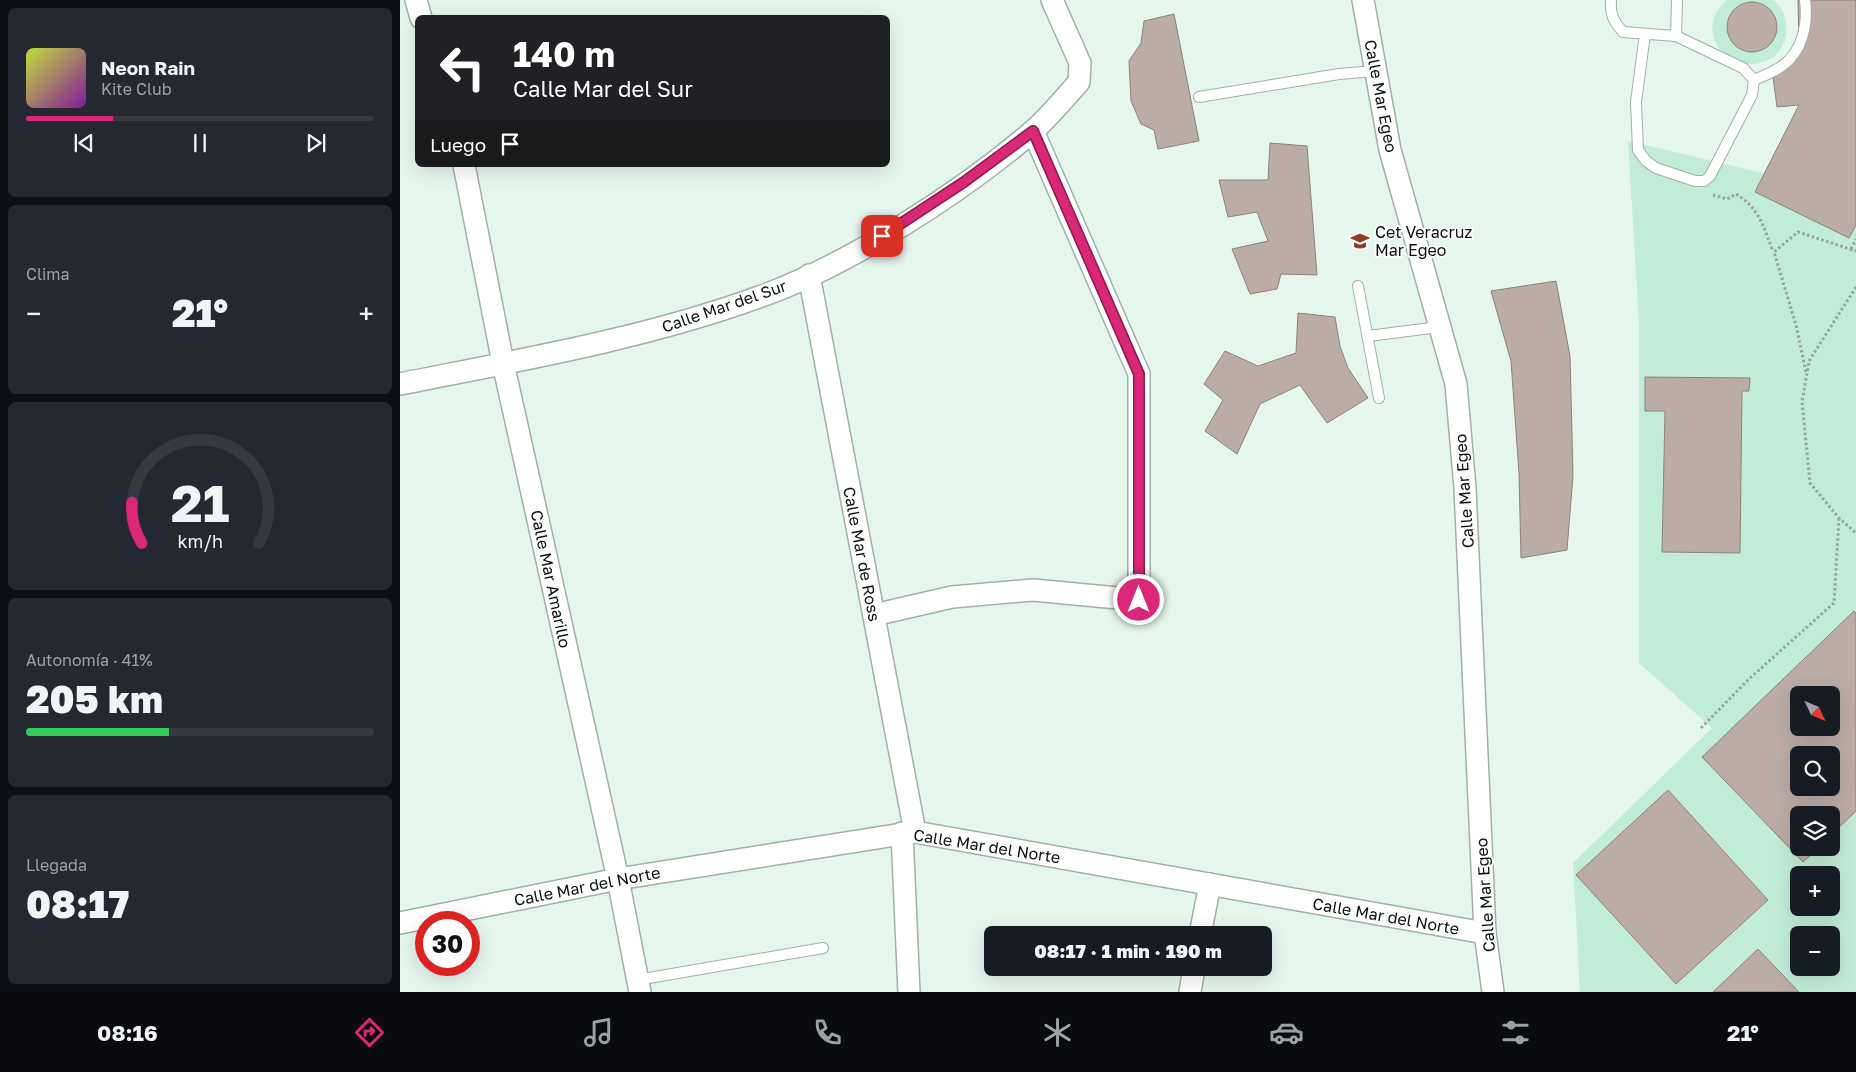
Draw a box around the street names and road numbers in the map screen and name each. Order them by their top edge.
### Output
street label: Calle Mar Egeo [1360,38,1402,154]
street label: Calle Mar del Sur [659,275,789,337]
street label: Calle Mar Egeo [1450,433,1478,549]
street label: Calle Mar de Ross [839,485,885,623]
street label: Calle Mar Amarillo [527,508,575,650]
street label: Calle Mar del Norte [912,825,1062,867]
street label: Calle Mar Egeo [1471,837,1499,953]
street label: Calle Mar del Norte [512,862,662,910]
street label: Calle Mar del Norte [1311,893,1461,939]

